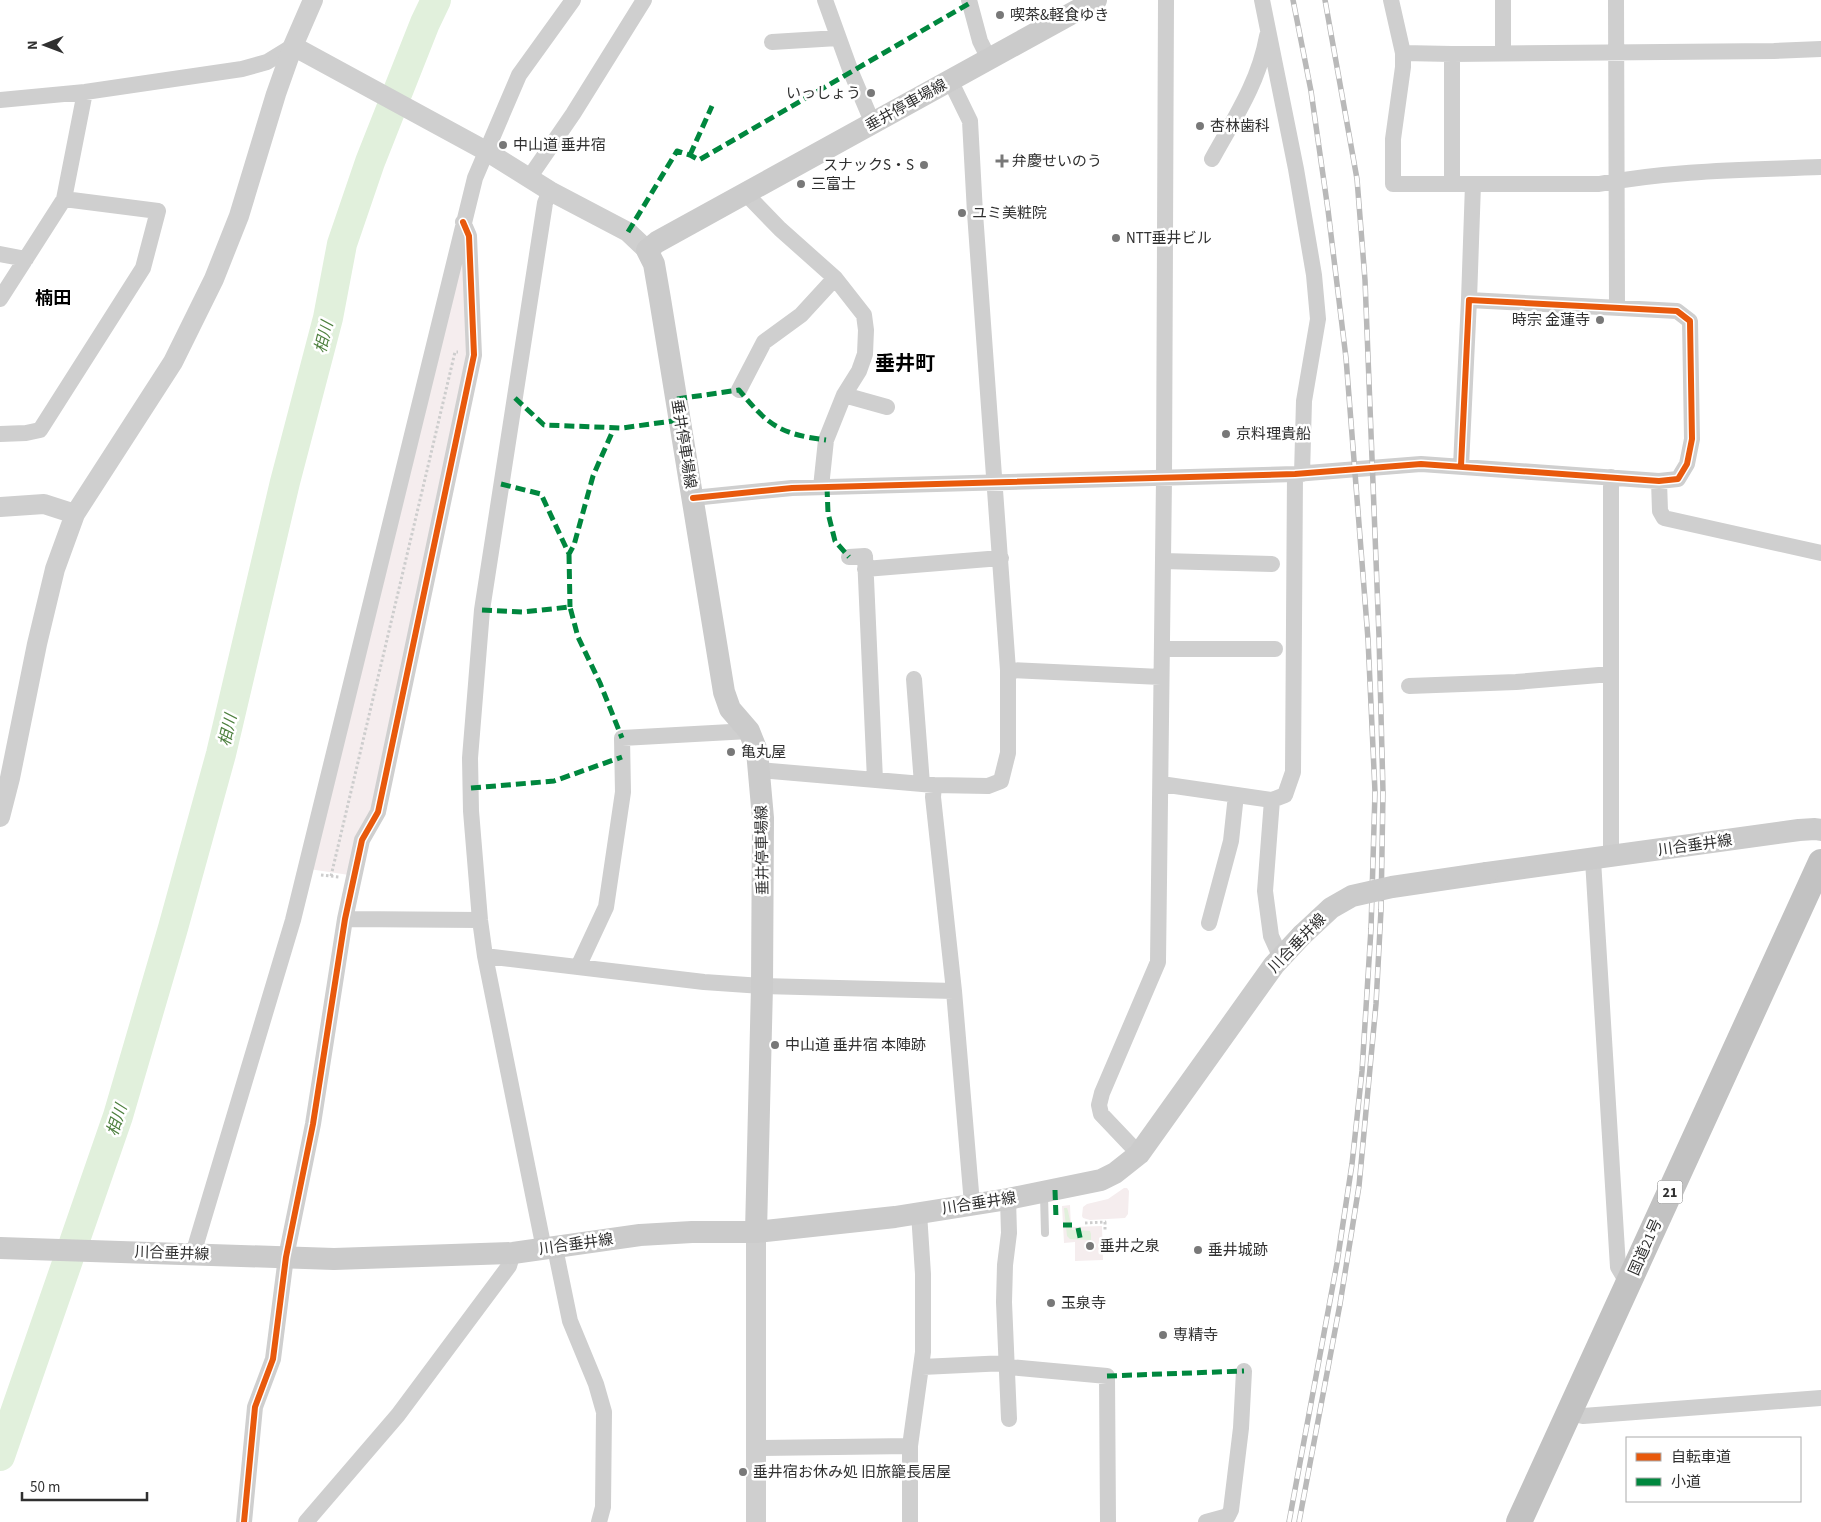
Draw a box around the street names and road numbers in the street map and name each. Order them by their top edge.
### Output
street label: 垂井停車場線 [862,74,951,136]
street label: 垂井停車場線 [666,398,701,490]
street label: 垂井停車場線 [751,805,774,895]
street label: 川合垂井線 [1656,830,1734,861]
street label: 川合垂井線 [1264,909,1331,978]
road number: 21 [1658,1180,1682,1204]
street label: 川合垂井線 [940,1187,1018,1220]
street label: 国道21号 [1624,1216,1667,1279]
street label: 川合垂井線 [537,1229,615,1260]
street label: 川合垂井線 [134,1242,210,1265]

